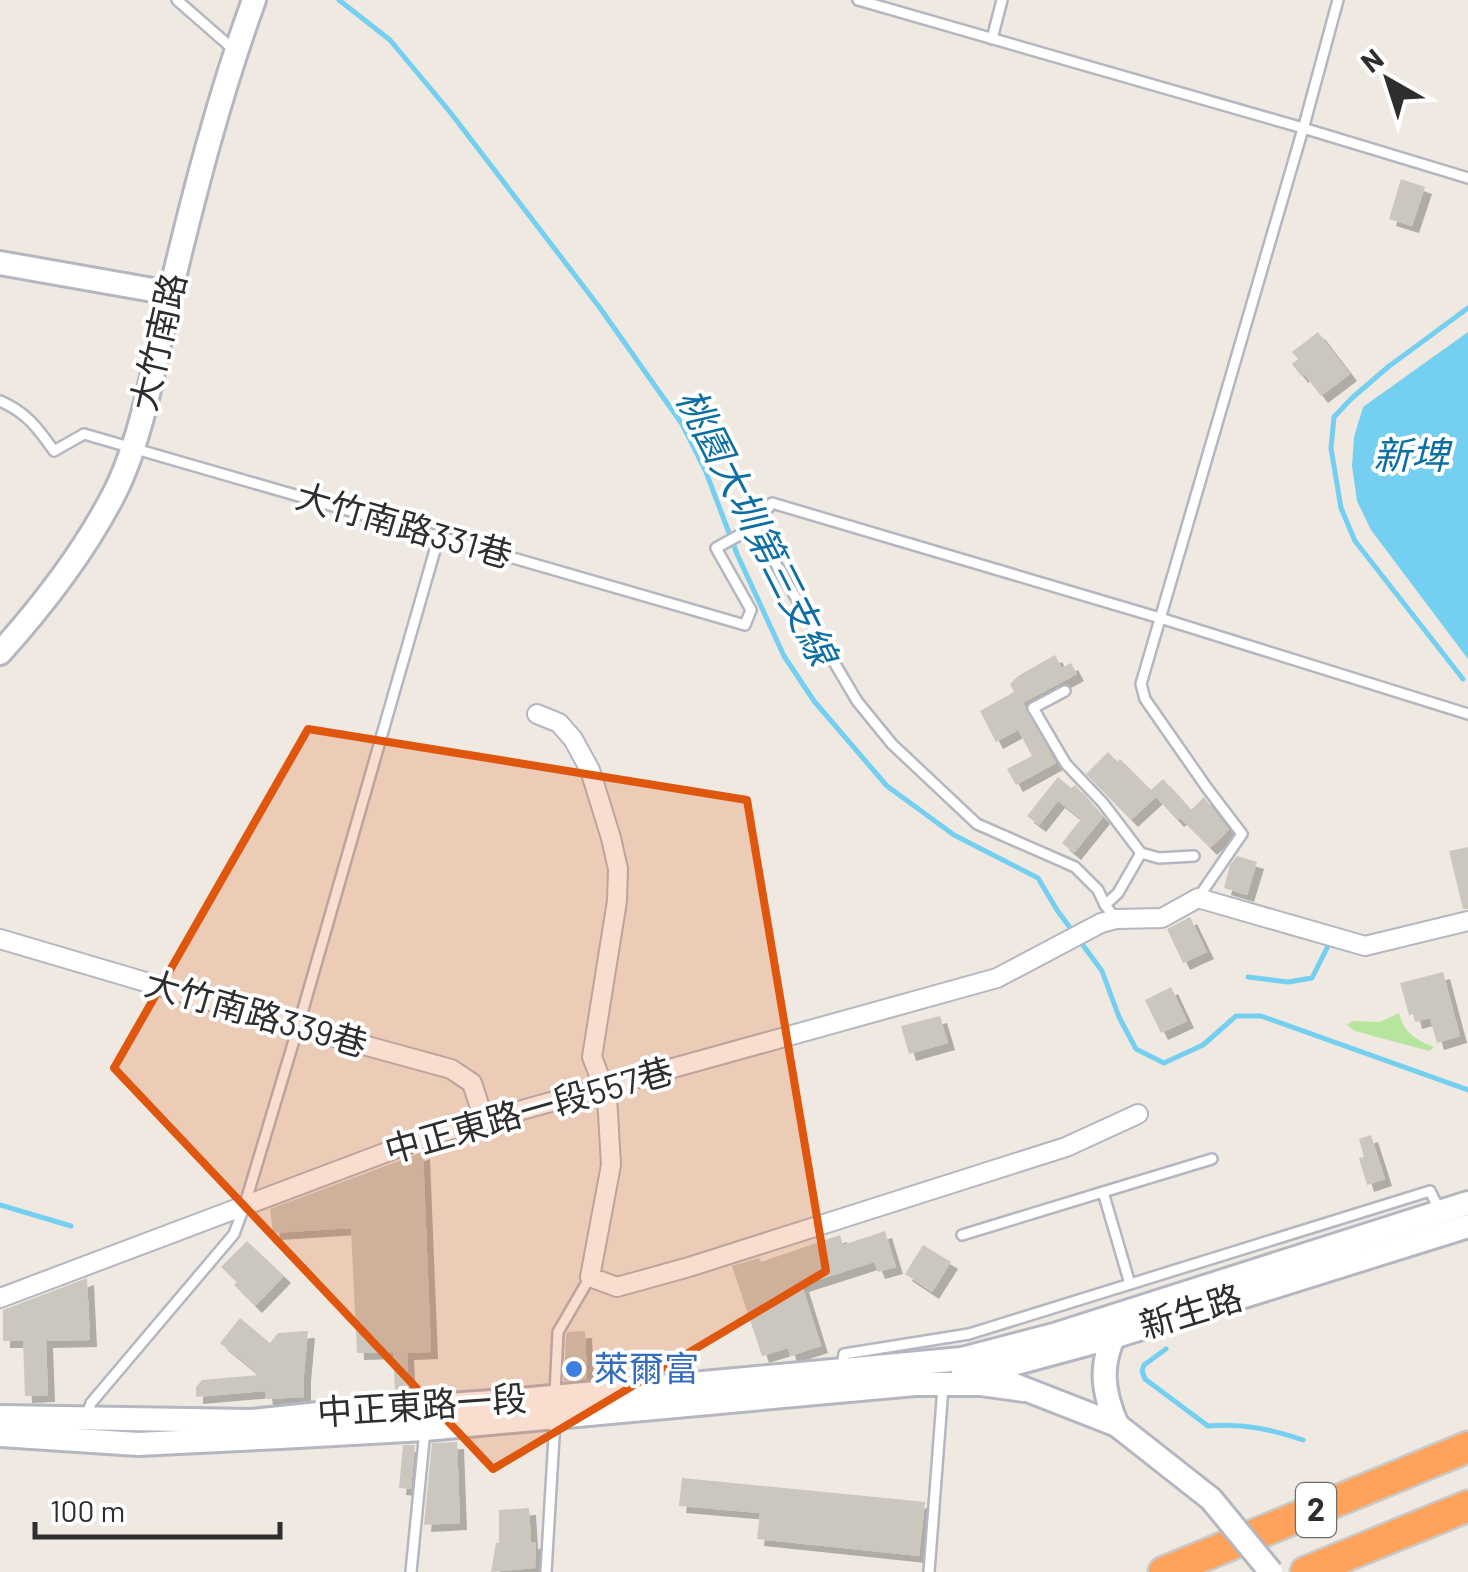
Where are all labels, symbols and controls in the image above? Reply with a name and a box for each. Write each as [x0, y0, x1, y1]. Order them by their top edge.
north arrow [1338, 30, 1438, 130]
text: N [1354, 41, 1390, 79]
street label: 大竹南路 [121, 269, 193, 414]
water label: 桃園大圳第三支線 [668, 380, 849, 676]
water label: 新埤 [1373, 431, 1453, 477]
street label: 大竹南路331巷 [292, 473, 518, 575]
street label: 大竹南路339巷 [141, 960, 373, 1064]
street label: 中正東路一段557巷 [380, 1048, 677, 1170]
street label: 新生路 [1134, 1275, 1247, 1346]
place label: 萊爾富 [594, 1346, 699, 1388]
marker: 萊爾富 [563, 1358, 585, 1380]
street label: 中正東路一段 [316, 1376, 528, 1432]
scale bar [35, 1477, 280, 1539]
road number: 2 [1296, 1483, 1336, 1537]
text: 100 m [50, 1492, 125, 1528]

